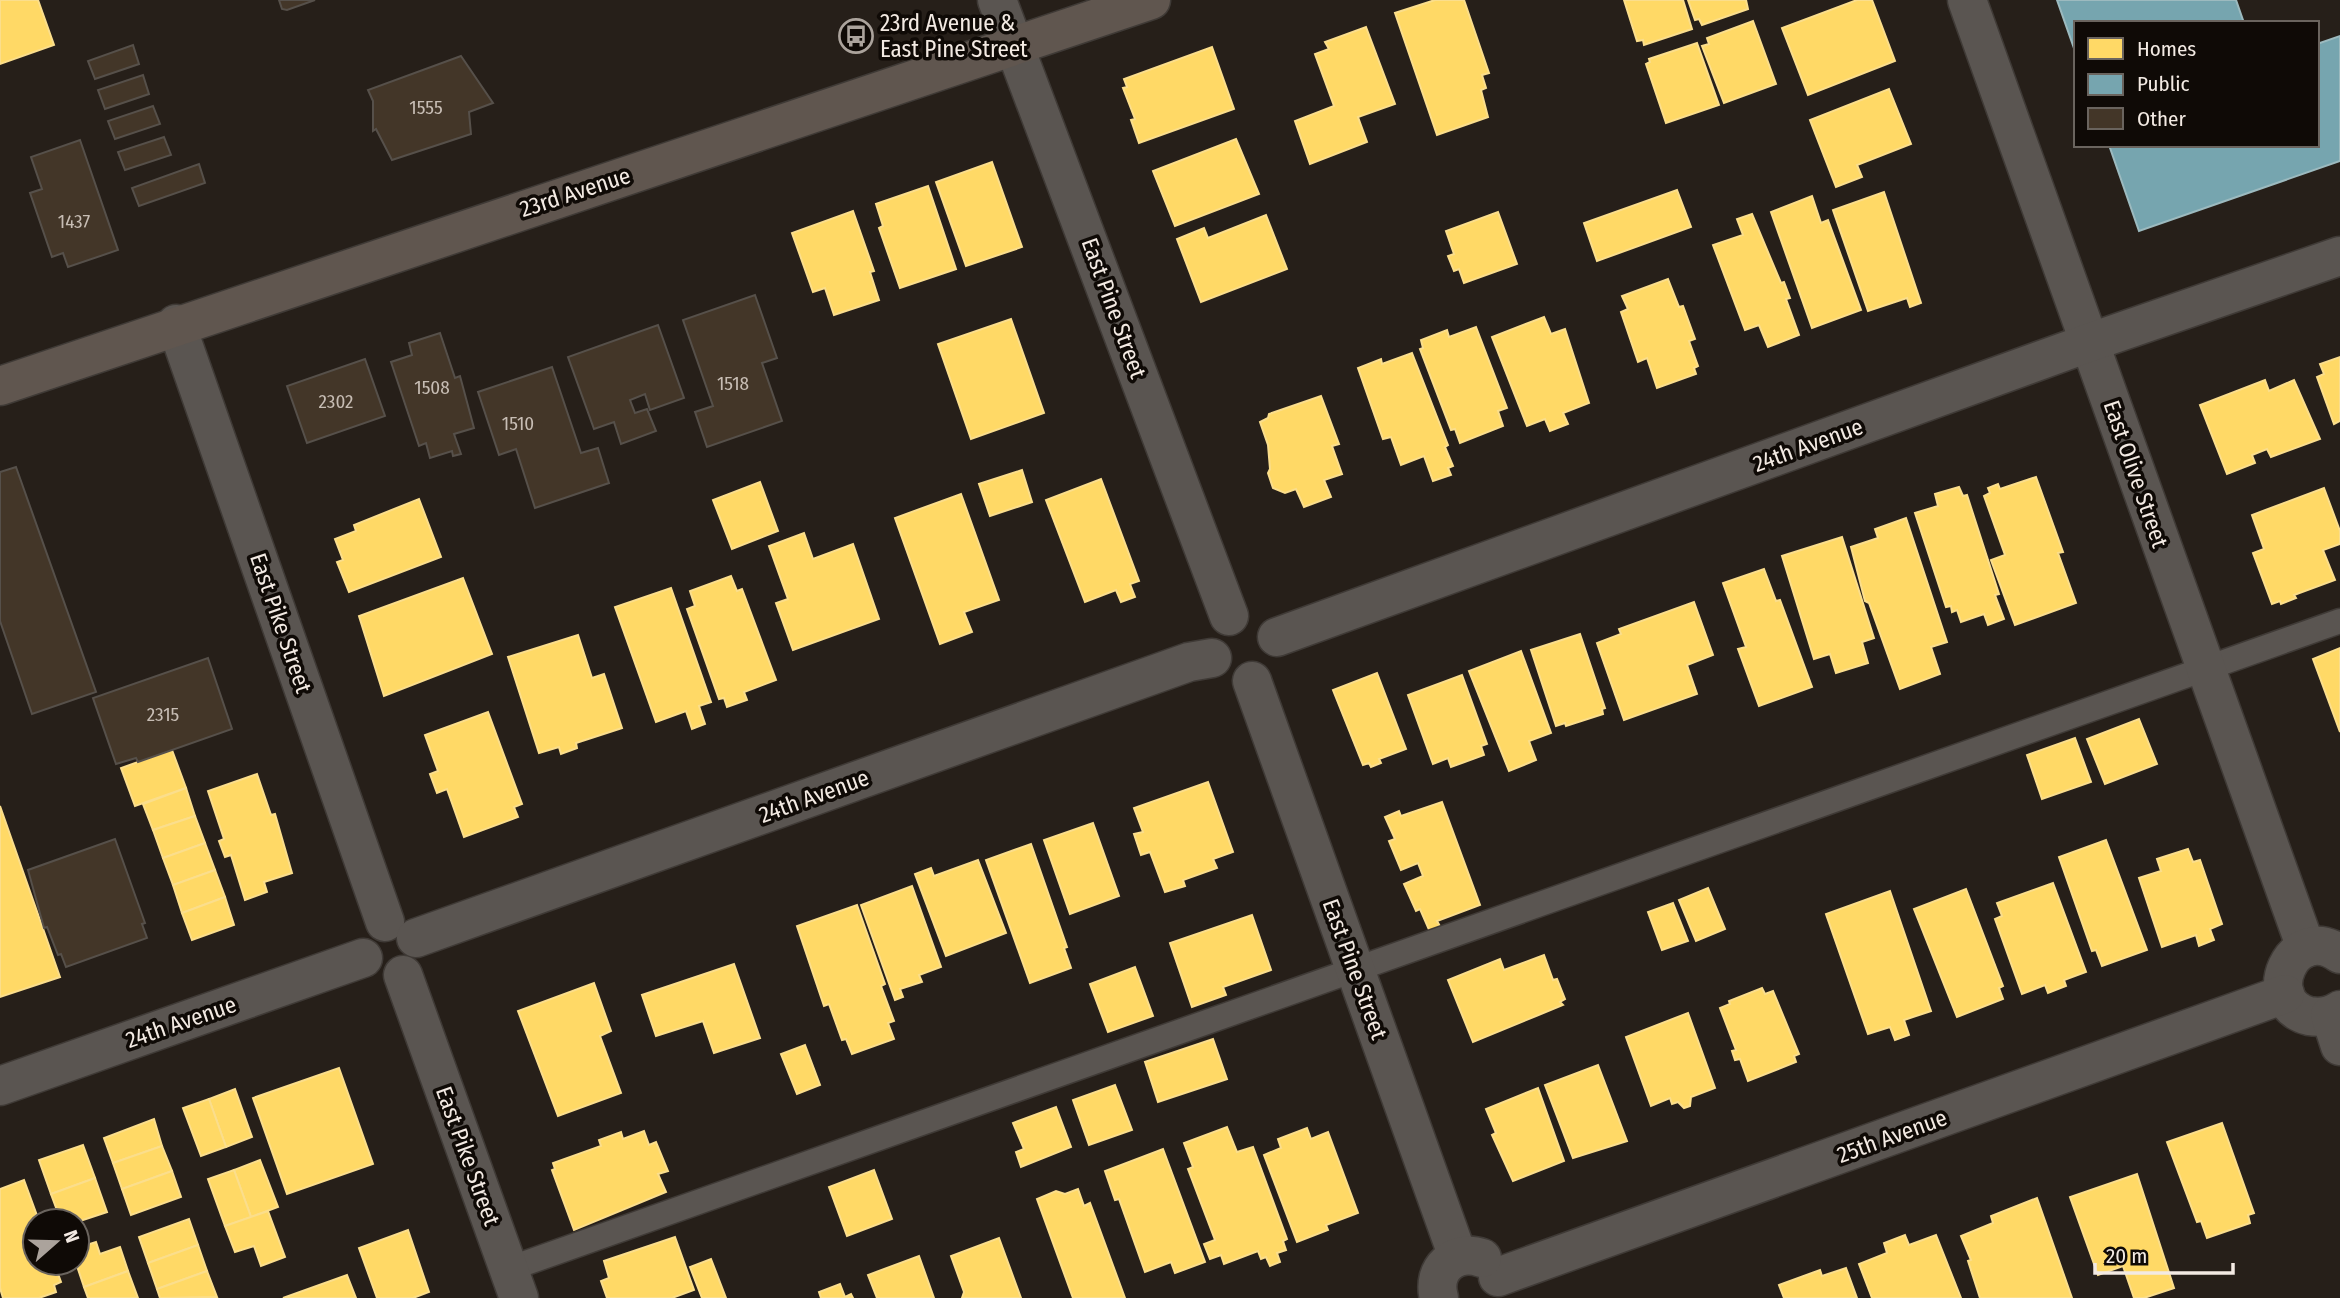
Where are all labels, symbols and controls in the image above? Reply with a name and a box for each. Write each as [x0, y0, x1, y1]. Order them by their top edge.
place label: 23rd Avenue & East Pine Street [880, 9, 1028, 63]
bus stop icon: 23rd Avenue & East Pine Street [837, 17, 875, 55]
legend [2074, 21, 2319, 147]
text: Homes [2137, 36, 2196, 62]
text: Public [2137, 71, 2189, 97]
house number: 1555 [409, 96, 443, 119]
text: Other [2137, 106, 2186, 132]
street label: 23rd Avenue [516, 161, 634, 223]
house number: 1437 [58, 210, 91, 233]
street label: East Pine Street [1076, 234, 1153, 383]
house number: 1518 [717, 372, 749, 395]
house number: 1508 [414, 376, 450, 399]
house number: 2302 [319, 390, 353, 413]
street label: East Olive Street [2098, 397, 2174, 552]
house number: 1510 [502, 412, 534, 435]
street label: 24th Avenue [1749, 412, 1867, 478]
street label: East Pike Street [244, 549, 318, 697]
house number: 2315 [147, 703, 179, 726]
street label: 24th Avenue [755, 763, 873, 829]
street label: East Pine Street [1317, 895, 1394, 1044]
street label: 24th Avenue [122, 990, 240, 1054]
street label: East Pike Street [430, 1083, 506, 1230]
street label: 25th Avenue [1833, 1103, 1951, 1169]
north arrow [21, 1207, 91, 1277]
text: N [59, 1227, 84, 1246]
scale bar [2095, 1232, 2233, 1276]
text: 20 m [2106, 1243, 2147, 1269]

